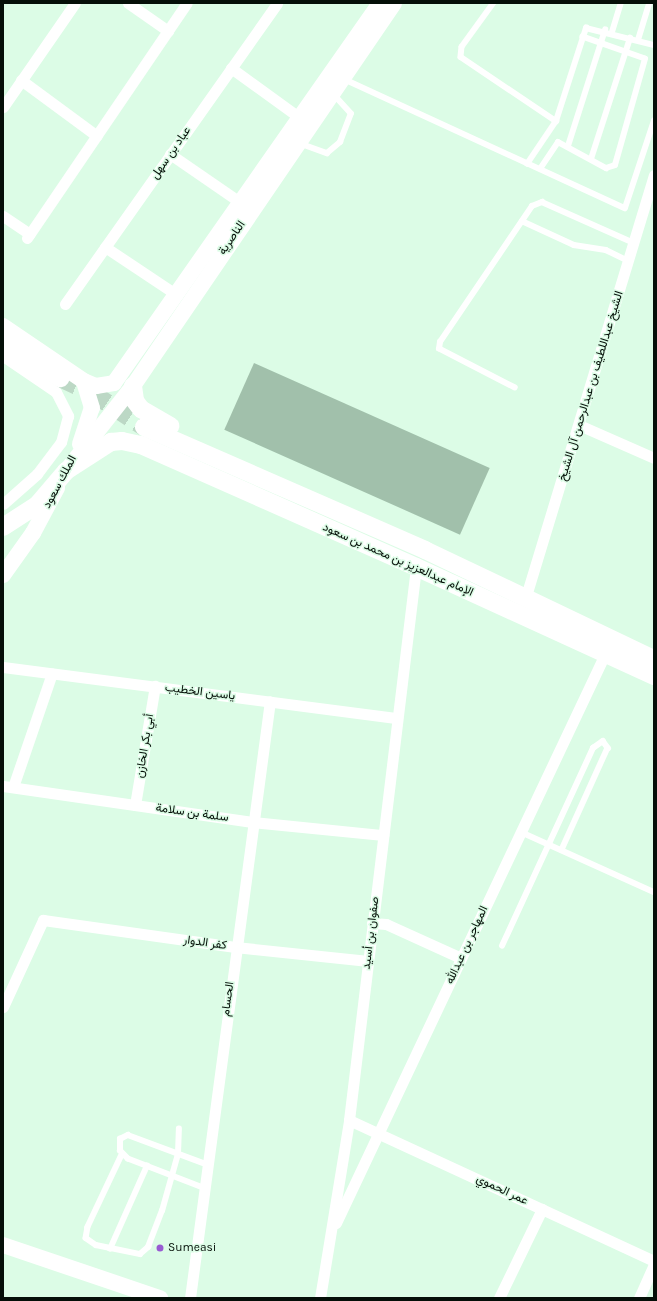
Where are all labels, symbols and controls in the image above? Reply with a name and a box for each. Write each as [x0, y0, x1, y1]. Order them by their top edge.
street label: عباد بن سهل [148, 124, 194, 182]
street label: الناصرية [215, 218, 249, 258]
street label: الشيخ عبداللطيف بن عبدالرحمن آل الشيخ [555, 289, 627, 483]
street label: الملك سعود [40, 453, 80, 511]
street label: الإمام عبدالعزيز بن محمد بن سعود [320, 520, 476, 600]
street label: ياسين الخطيب [164, 681, 236, 703]
street label: أبي بكر الخازن [133, 713, 157, 779]
street label: سلمة بن سلامة [155, 801, 229, 825]
street label: صفوان بن أسيد [359, 896, 383, 970]
street label: المهاجر بن عبدالله [443, 904, 491, 986]
street label: كفر الدوار [182, 933, 228, 953]
street label: الحسام [218, 981, 238, 1017]
street label: عمر الحموي [474, 1172, 530, 1208]
place label: Sumeasi [168, 1241, 216, 1255]
marker: Sumeasi [155, 1243, 165, 1253]

